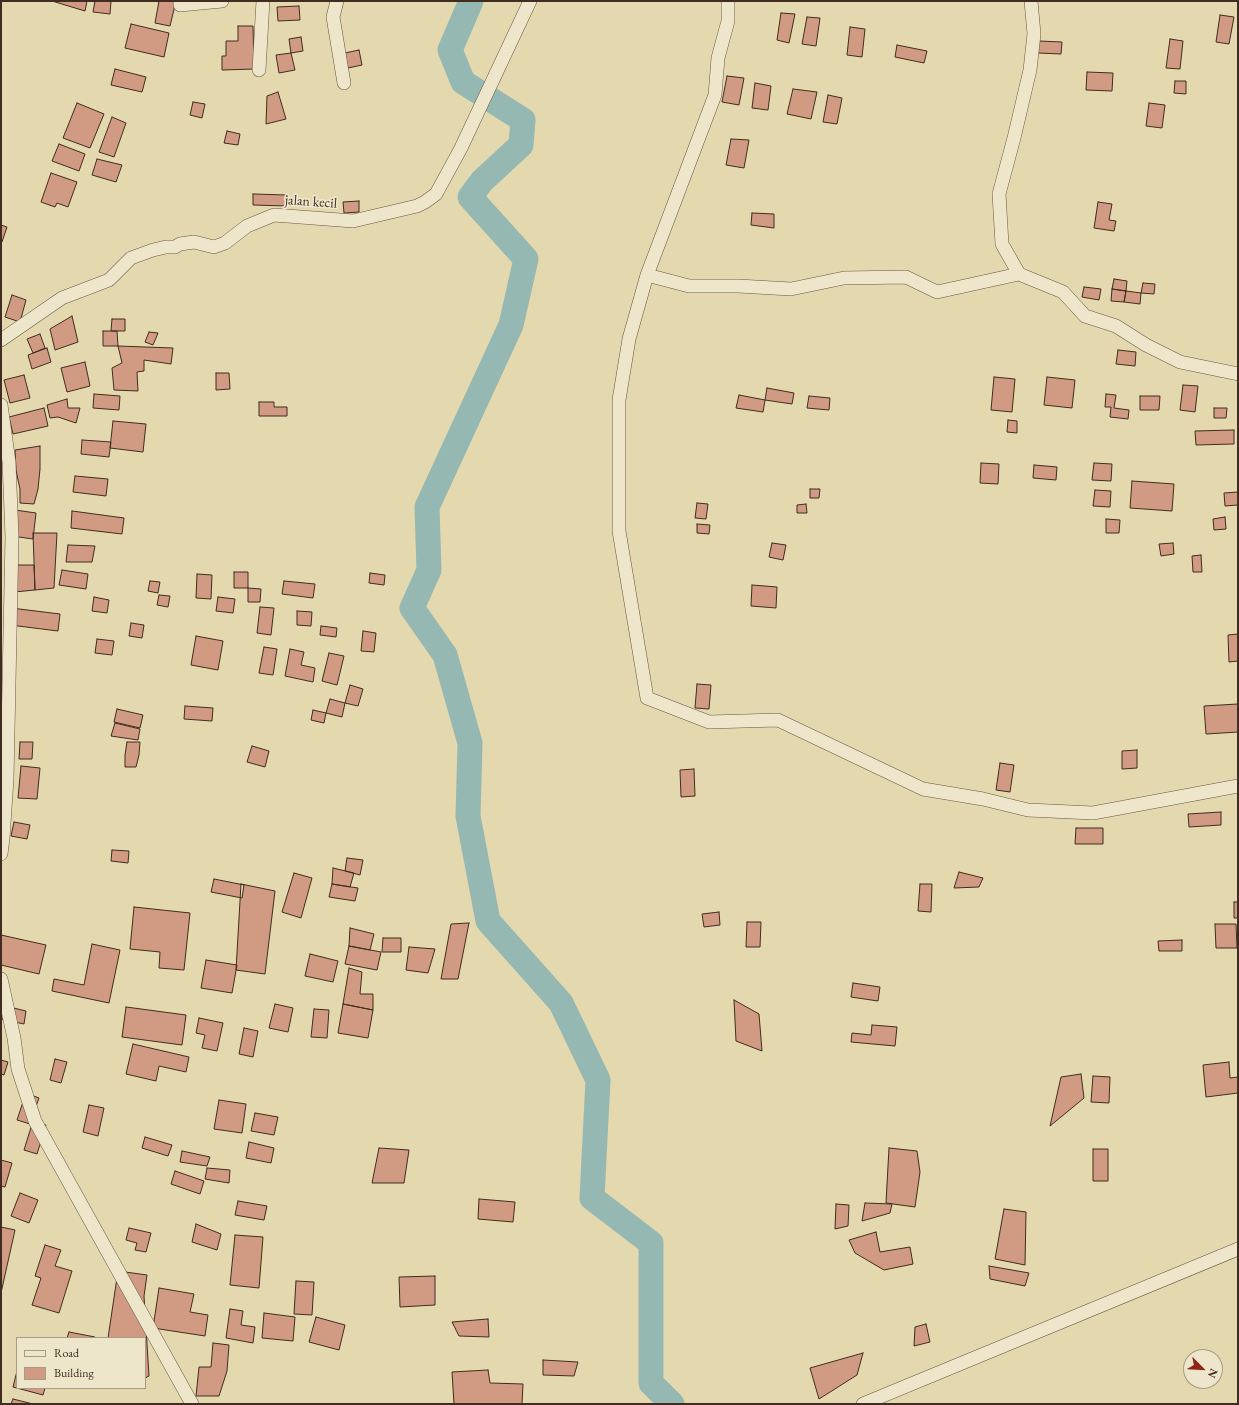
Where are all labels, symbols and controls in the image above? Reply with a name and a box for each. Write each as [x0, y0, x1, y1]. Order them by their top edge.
street label: jalan kecil [284, 192, 338, 212]
legend [16, 1337, 146, 1389]
text: Road [54, 1345, 79, 1361]
north arrow [1183, 1349, 1223, 1389]
text: Building [54, 1365, 94, 1381]
text: N [1205, 1367, 1221, 1380]

